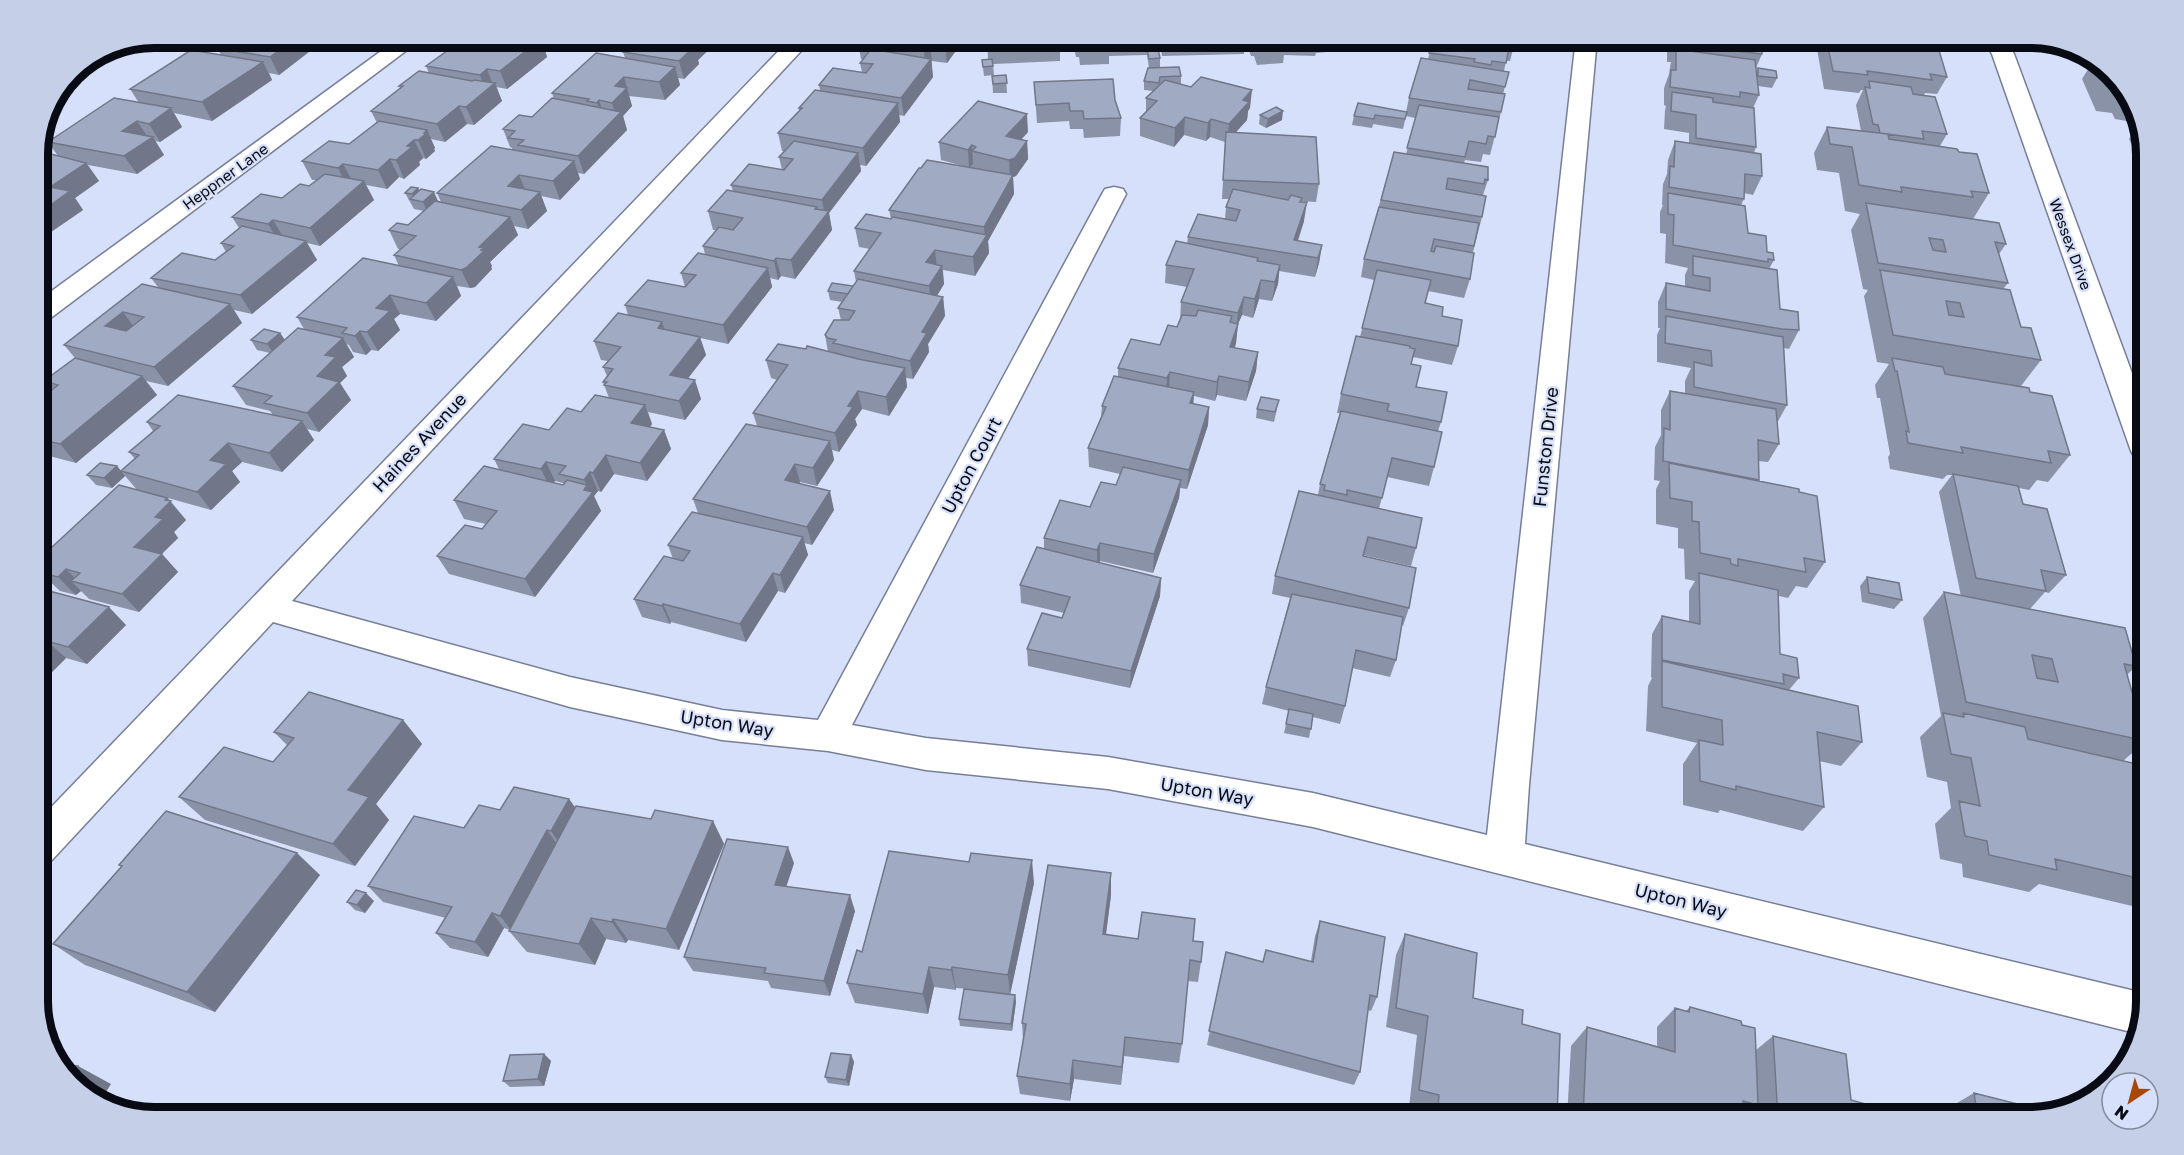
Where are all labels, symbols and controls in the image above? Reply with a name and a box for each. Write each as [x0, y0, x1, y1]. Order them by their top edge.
street label: Heppner Lane [179, 139, 271, 213]
street label: Wessex Drive [2046, 196, 2096, 292]
street label: Funston Drive [1528, 386, 1562, 508]
street label: Haines Avenue [367, 388, 471, 496]
street label: Upton Court [936, 413, 1006, 517]
street label: Upton Way [679, 705, 775, 741]
street label: Upton Way [1159, 772, 1255, 810]
street label: Upton Way [1633, 878, 1729, 922]
north arrow [2100, 1071, 2160, 1131]
text: N [2110, 1101, 2132, 1125]

